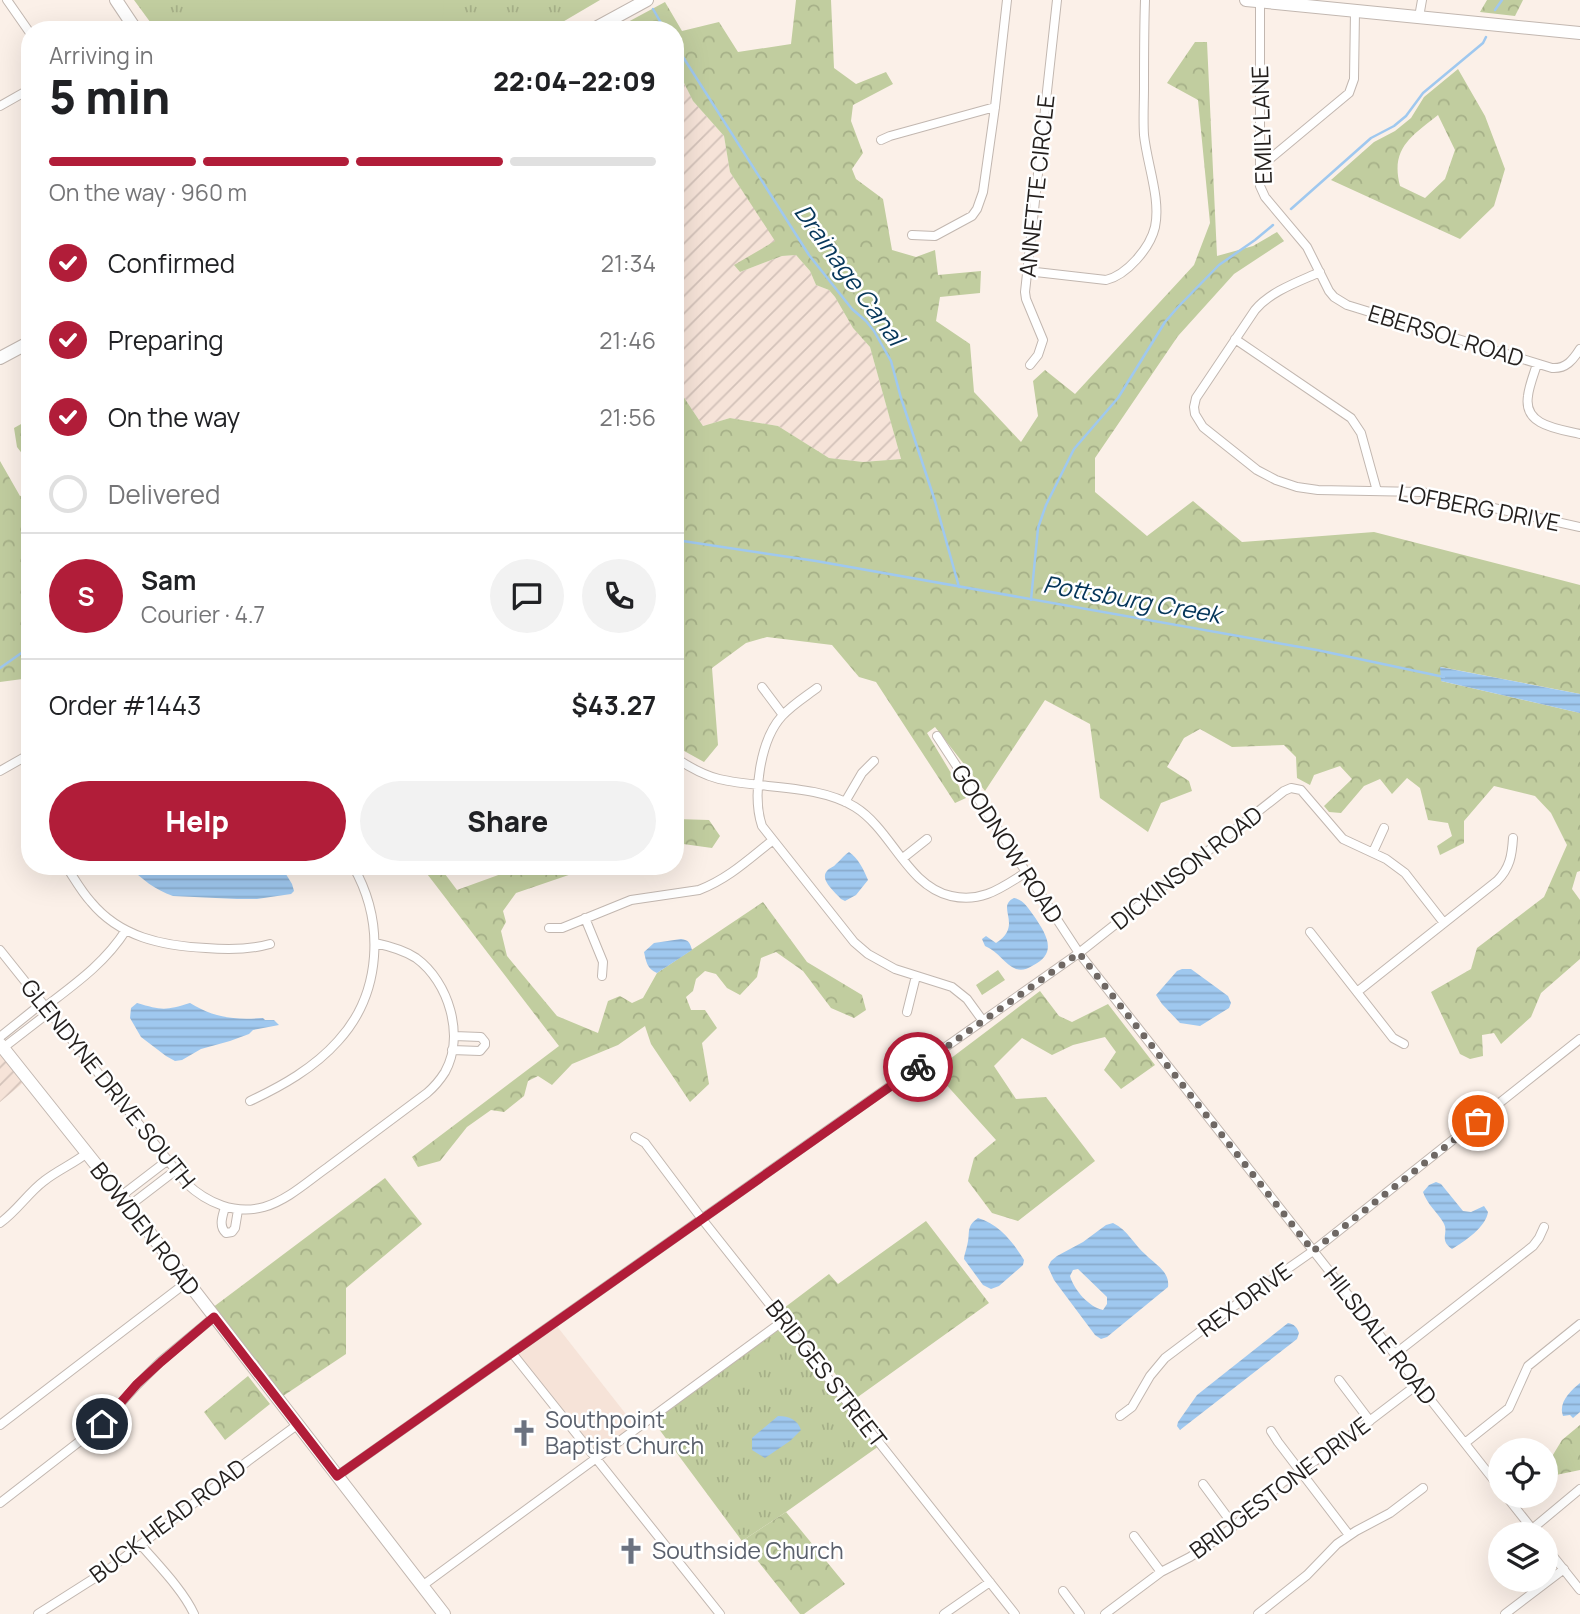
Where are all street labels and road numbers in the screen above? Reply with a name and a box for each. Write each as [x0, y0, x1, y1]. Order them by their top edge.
street label: EMILY LANE [1243, 65, 1279, 185]
street label: ANNETTE CIRCLE [1011, 93, 1061, 279]
street label: EBERSOL ROAD [1364, 296, 1528, 374]
street label: LOFBERG DRIVE [1395, 476, 1563, 538]
street label: GOODNOW ROAD [944, 758, 1071, 929]
street label: DICKINSON ROAD [1104, 798, 1269, 936]
street label: GLENDYNE DRIVE SOUTH [14, 972, 203, 1195]
street label: BOWDEN ROAD [84, 1155, 208, 1302]
street label: REX DRIVE [1191, 1254, 1298, 1344]
street label: HILSDALE ROAD [1317, 1260, 1445, 1411]
street label: BRIDGES STREET [759, 1293, 895, 1454]
street label: BRIDGESTONE DRIVE [1183, 1409, 1376, 1566]
street label: BUCK HEAD ROAD [82, 1451, 252, 1590]

